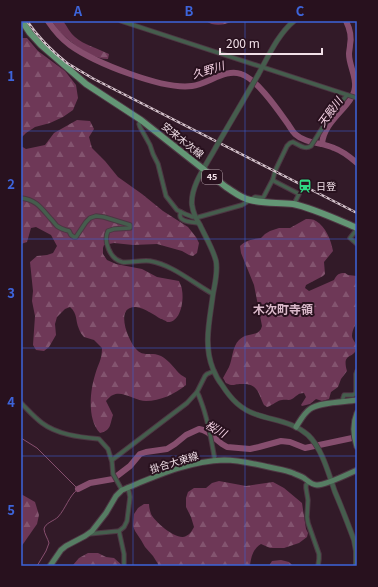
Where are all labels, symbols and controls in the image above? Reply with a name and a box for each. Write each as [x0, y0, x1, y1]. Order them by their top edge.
text: A [73, 1, 83, 20]
text: B [185, 1, 194, 20]
text: C [296, 1, 305, 20]
scale bar [220, 30, 322, 56]
text: 200 m [226, 34, 260, 51]
water label: 久野川 [190, 56, 227, 82]
text: 1 [7, 66, 15, 85]
water label: 天殿川 [313, 93, 346, 129]
street label: 安来木次線 [159, 118, 207, 161]
road number: 45 [202, 170, 222, 184]
text: 2 [7, 174, 15, 193]
station icon: 日登 [297, 178, 313, 194]
place label: 日登 [316, 178, 336, 193]
text: 3 [7, 283, 15, 302]
district label: 木次町寺領 [253, 300, 313, 317]
text: 4 [7, 392, 15, 411]
water label: 桜川 [203, 416, 231, 441]
street label: 掛合大東線 [148, 447, 200, 476]
text: 5 [7, 500, 15, 519]

